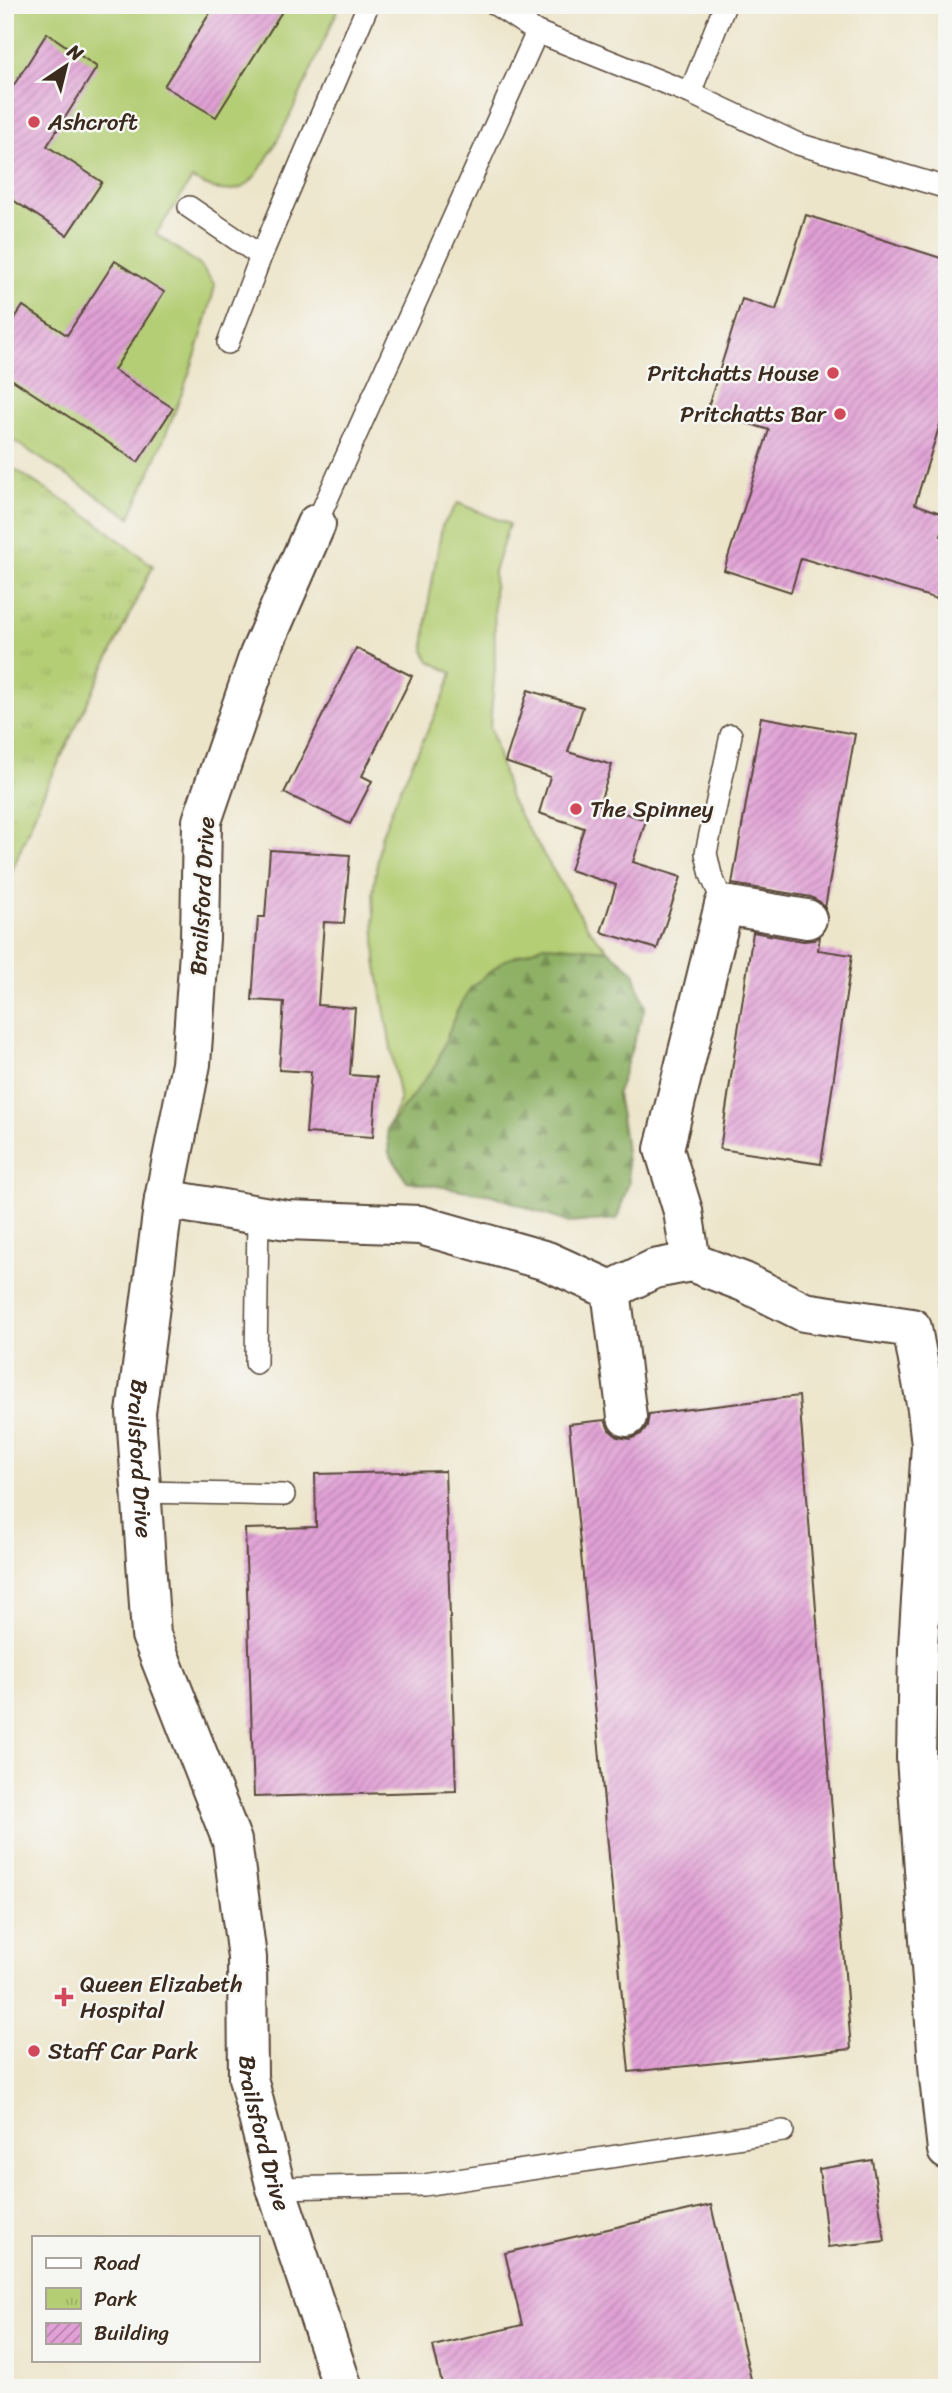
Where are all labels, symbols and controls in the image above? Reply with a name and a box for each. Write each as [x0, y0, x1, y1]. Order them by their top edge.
north arrow [32, 32, 102, 102]
text: N [60, 35, 91, 70]
place label: Ashcroft [47, 102, 138, 143]
marker: Ashcroft [26, 114, 42, 130]
place label: Pritchatts House [647, 353, 819, 394]
marker: Pritchatts House [825, 365, 841, 381]
place label: Pritchatts Bar [680, 394, 828, 435]
marker: Pritchatts Bar [832, 406, 848, 422]
place label: The Spinney [590, 789, 714, 830]
marker: The Spinney [568, 801, 584, 817]
street label: Brailsford Drive [178, 815, 227, 976]
street label: Brailsford Drive [115, 1377, 164, 1540]
place label: Queen Elizabeth Hospital [80, 1964, 242, 2031]
marker: Queen Elizabeth Hospital [54, 1987, 74, 2007]
place label: Staff Car Park [48, 2031, 199, 2072]
marker: Staff Car Park [26, 2043, 42, 2059]
street label: Brailsford Drive [227, 2055, 302, 2217]
legend [32, 2236, 259, 2362]
text: Road [94, 2244, 141, 2282]
text: Park [94, 2280, 137, 2318]
text: Building [94, 2314, 170, 2352]

